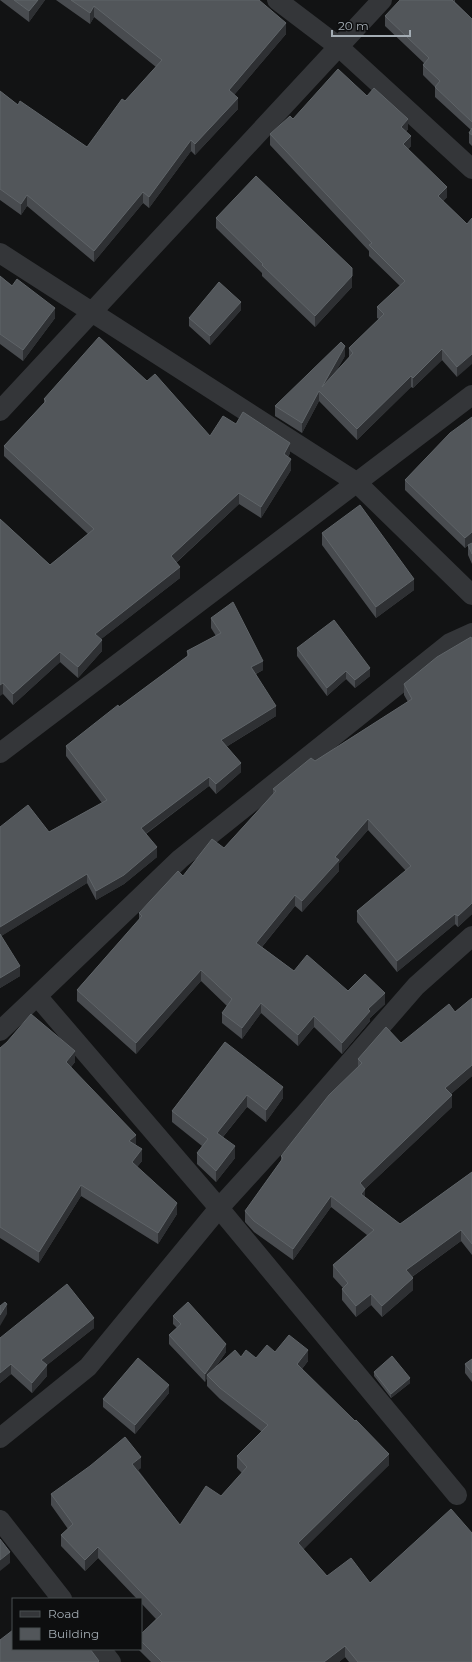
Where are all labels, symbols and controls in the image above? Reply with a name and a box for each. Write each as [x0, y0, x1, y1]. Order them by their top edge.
scale bar [332, 12, 410, 38]
text: 20 m [338, 18, 369, 33]
legend [12, 1598, 142, 1650]
text: Road [48, 1606, 79, 1621]
text: Building [48, 1626, 99, 1641]

